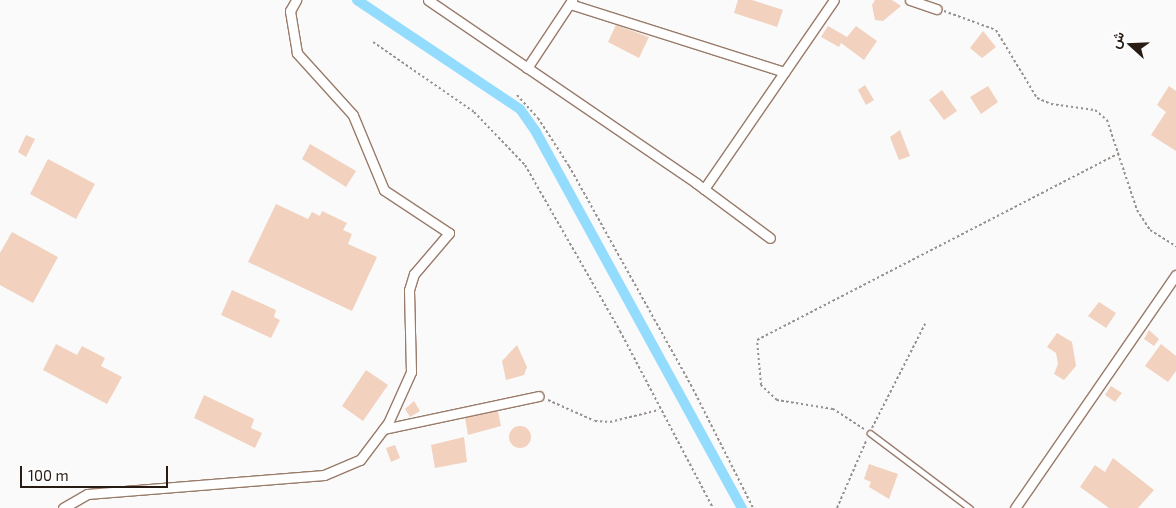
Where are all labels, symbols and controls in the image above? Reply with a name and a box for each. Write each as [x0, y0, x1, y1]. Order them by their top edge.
north arrow [1106, 20, 1156, 70]
text: ش [1106, 29, 1127, 51]
scale bar [22, 456, 170, 488]
text: 100 m [28, 466, 69, 484]

